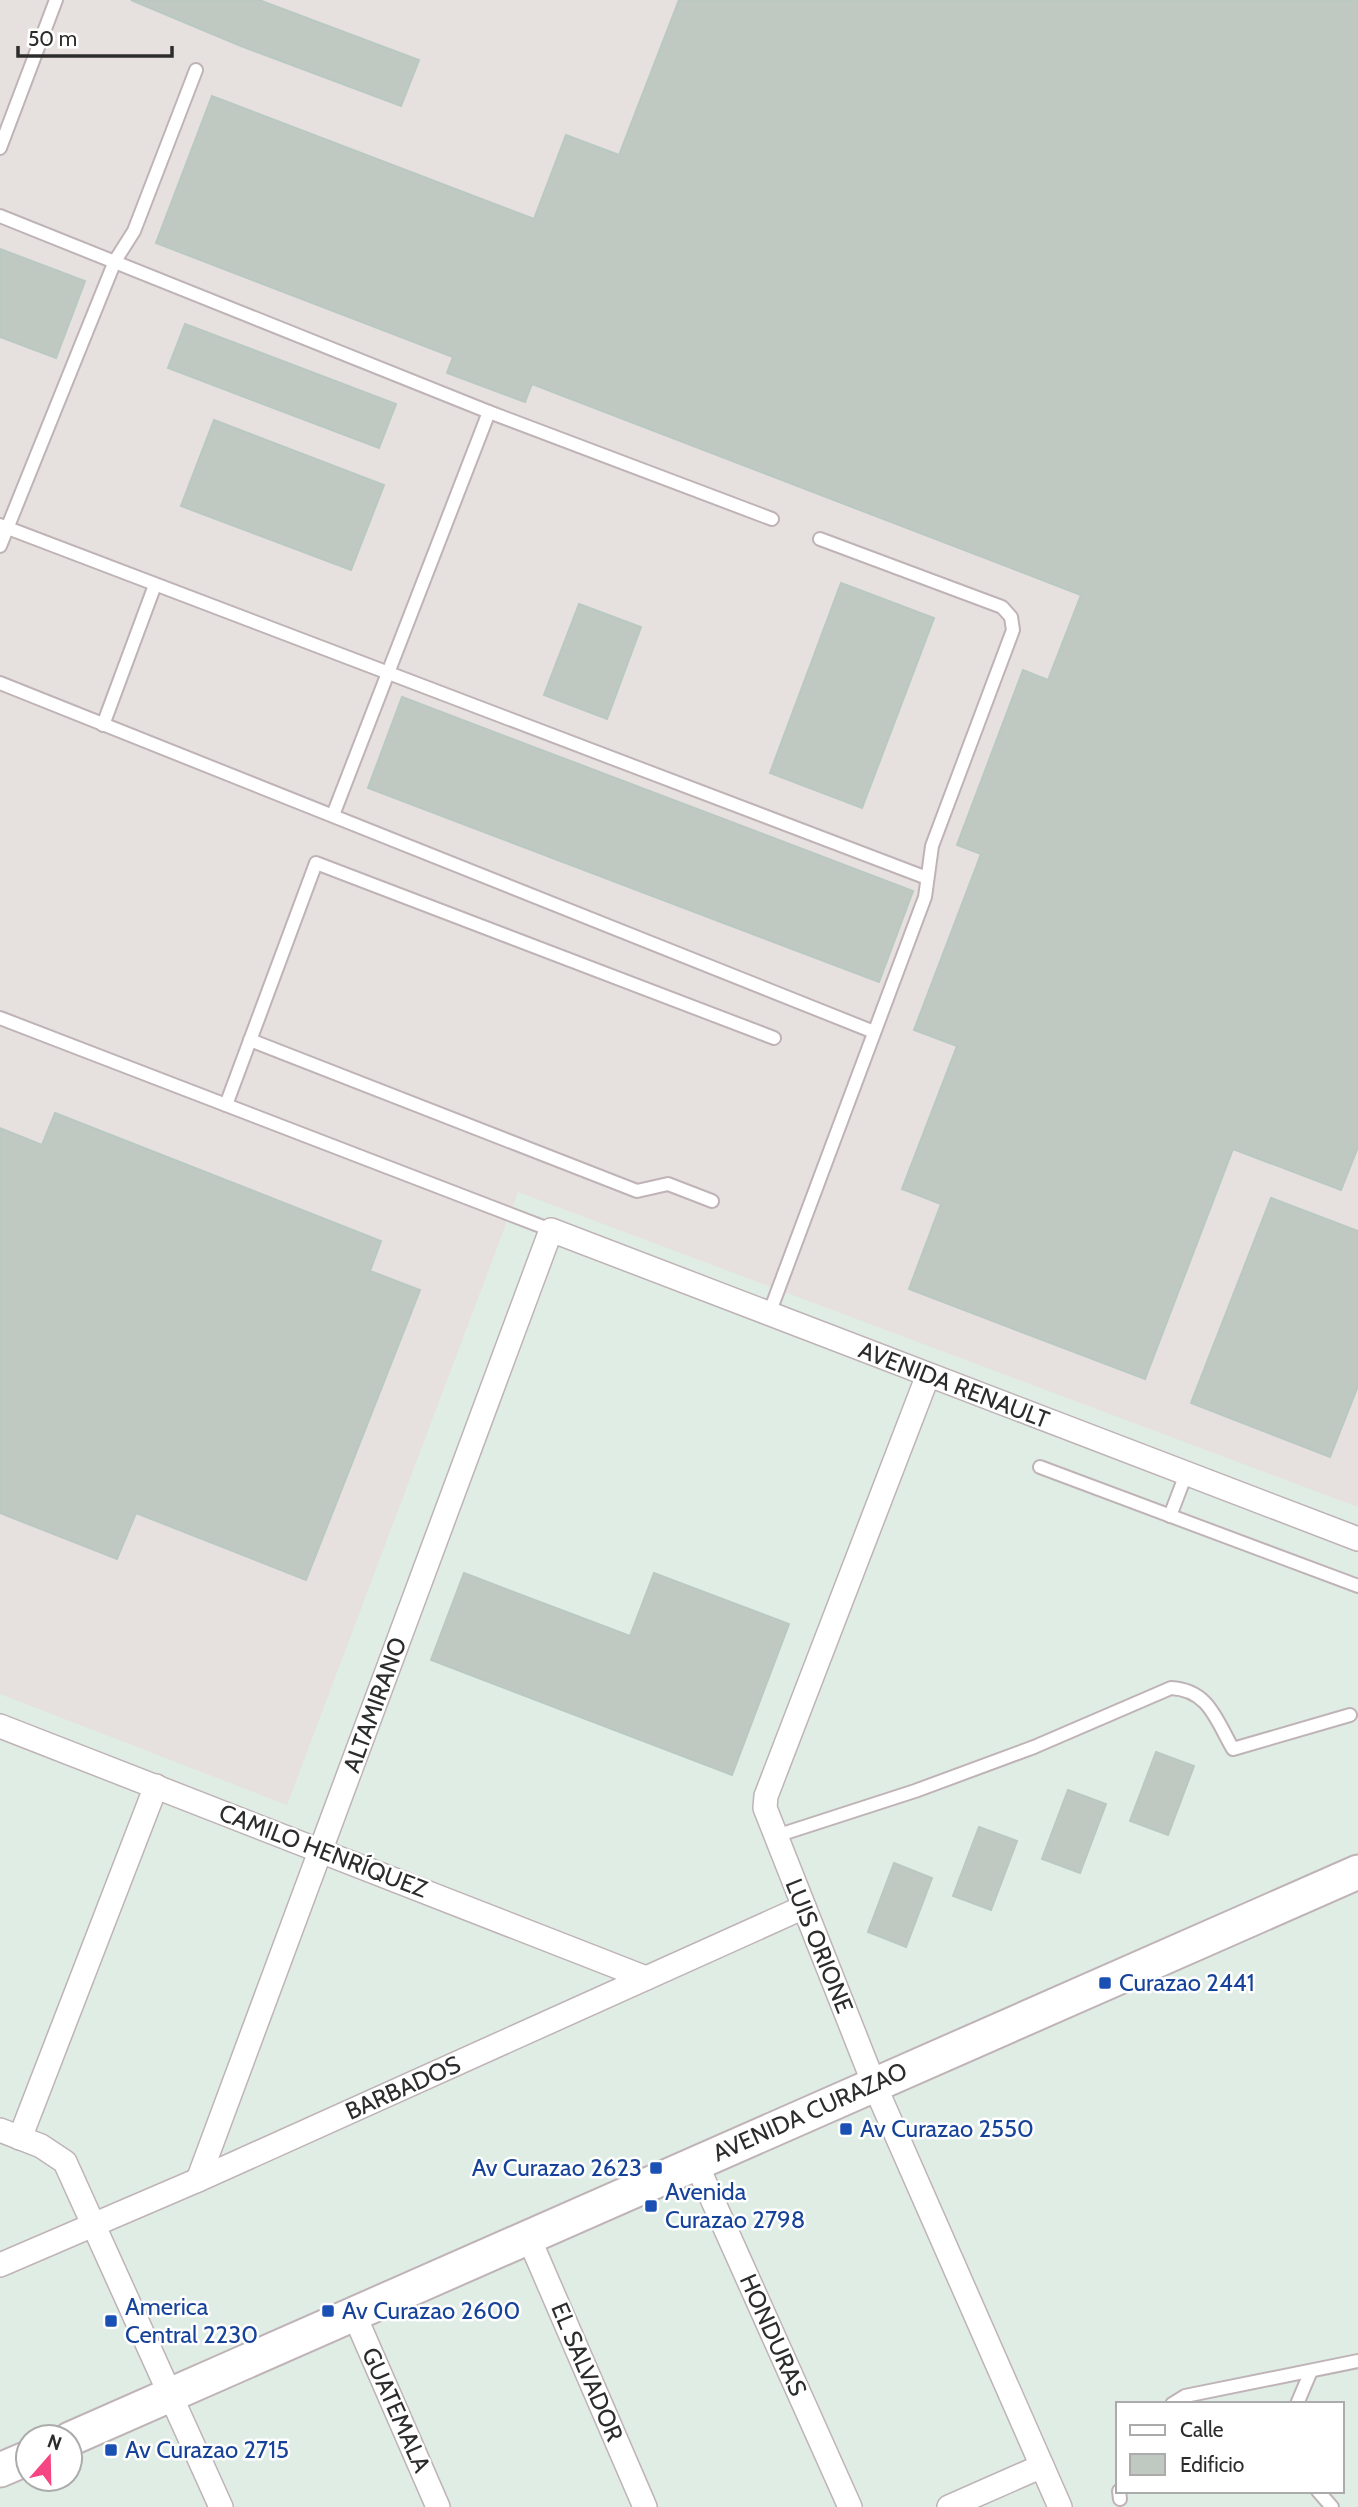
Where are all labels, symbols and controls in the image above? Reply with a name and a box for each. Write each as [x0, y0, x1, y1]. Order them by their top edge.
scale bar [18, 14, 172, 58]
text: 50 m [28, 26, 77, 51]
street label: AVENIDA RENAULT [855, 1335, 1054, 1434]
street label: ALTAMIRANO [337, 1633, 412, 1776]
street label: CAMILO HENRÍQUEZ [215, 1797, 432, 1904]
street label: LUIS ORIONE [779, 1874, 860, 2017]
place label: Curazao 2441 [1119, 1968, 1255, 1997]
marker: Curazao 2441 [1097, 1975, 1113, 1991]
street label: BARBADOS [341, 2049, 465, 2126]
street label: AVENIDA CURAZAO [708, 2056, 911, 2167]
place label: Av Curazao 2550 [860, 2114, 1034, 2143]
marker: Av Curazao 2550 [838, 2121, 854, 2137]
place label: Av Curazao 2623 [472, 2153, 642, 2182]
marker: Av Curazao 2623 [648, 2160, 664, 2176]
place label: Avenida Curazao 2798 [665, 2177, 805, 2234]
marker: Avenida Curazao 2798 [643, 2198, 659, 2214]
street label: HONDURAS [734, 2269, 813, 2400]
place label: America Central 2230 [125, 2292, 258, 2349]
place label: Av Curazao 2600 [342, 2296, 520, 2325]
street label: EL SALVADOR [545, 2298, 630, 2446]
marker: Av Curazao 2600 [320, 2303, 336, 2319]
marker: America Central 2230 [103, 2313, 119, 2329]
street label: GUATEMALA [356, 2343, 437, 2477]
legend [1116, 2402, 1344, 2493]
text: Calle [1180, 2417, 1224, 2442]
north arrow [14, 2423, 84, 2493]
text: N [44, 2429, 65, 2456]
place label: Av Curazao 2715 [125, 2435, 289, 2464]
marker: Av Curazao 2715 [103, 2442, 119, 2458]
text: Edificio [1180, 2452, 1244, 2477]

